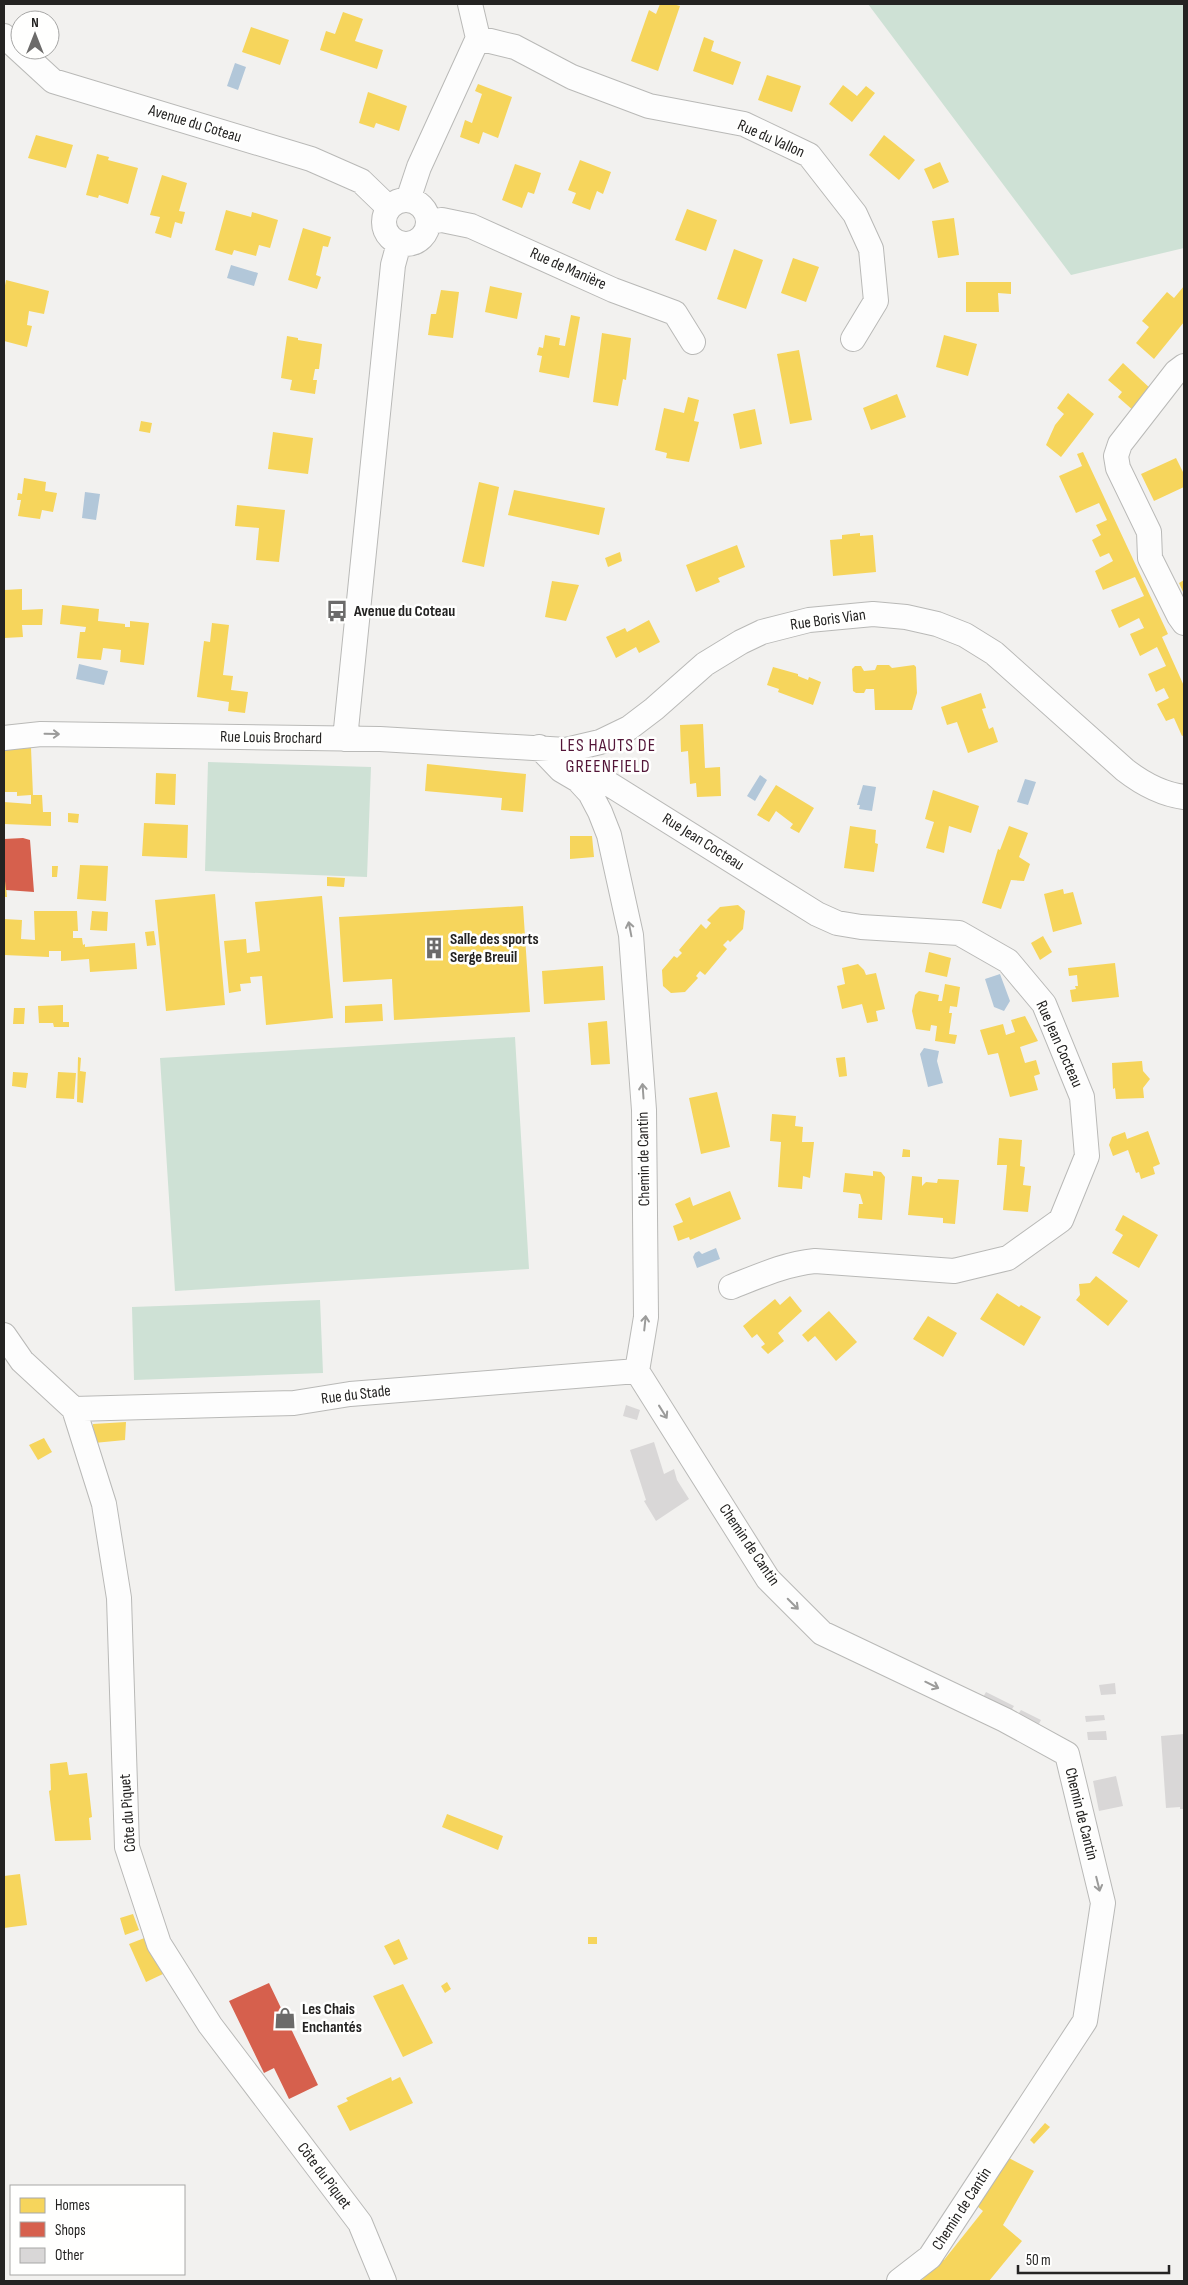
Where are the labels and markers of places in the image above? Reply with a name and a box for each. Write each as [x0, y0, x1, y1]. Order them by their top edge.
bus stop icon: Avenue du Coteau [324, 598, 350, 624]
place label: Avenue du Coteau [353, 602, 455, 621]
place label: Salle des sports Serge Breuil [450, 930, 539, 967]
building icon: Salle des sports Serge Breuil [421, 935, 447, 961]
place label: Les Chais Enchantés [302, 2000, 362, 2037]
shop icon: Les Chais Enchantés [272, 2005, 298, 2031]

